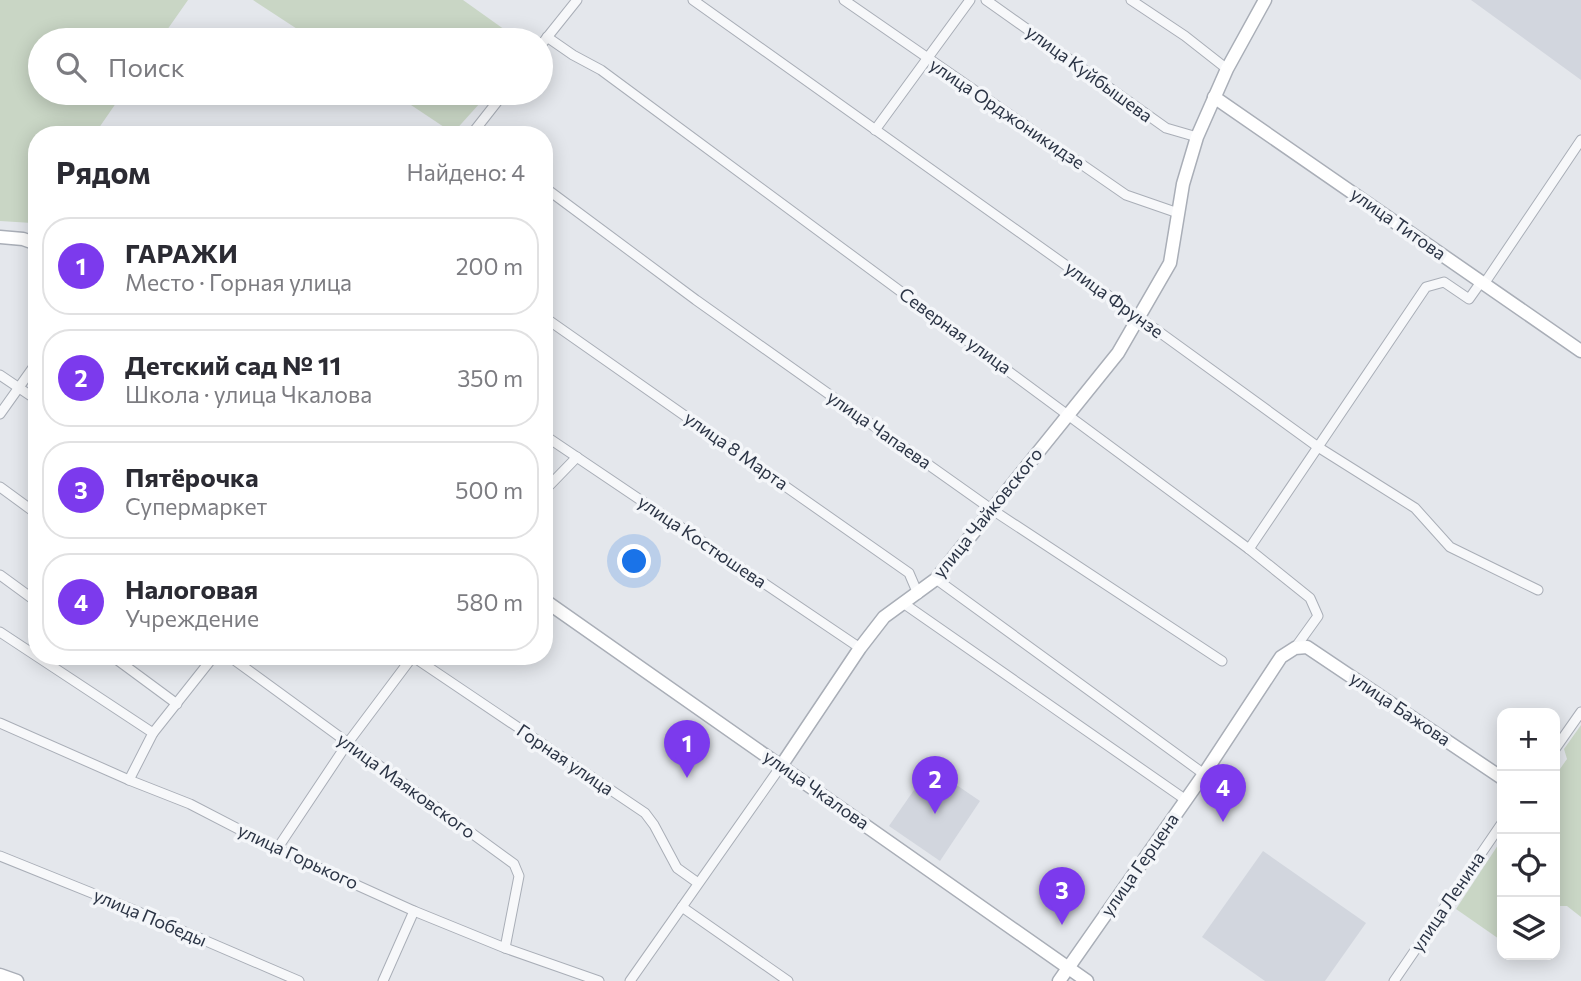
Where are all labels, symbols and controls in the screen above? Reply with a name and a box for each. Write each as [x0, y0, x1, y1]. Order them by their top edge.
street label: улица Куйбышева [1022, 20, 1157, 126]
search box [28, 28, 553, 105]
icon: search [52, 48, 90, 86]
text: Поиск [108, 51, 185, 82]
street label: улица Орджоникидзе [926, 53, 1089, 173]
text: Рядом [56, 153, 150, 190]
text: Найдено: 4 [407, 158, 525, 186]
street label: улица Титова [1347, 182, 1450, 264]
text: ГАРАЖИ [125, 237, 238, 268]
text: 1 [76, 252, 86, 280]
text: 200 m [456, 252, 523, 280]
street label: улица Фрунзе [1061, 256, 1168, 342]
text: Место · Горная улица [125, 268, 352, 296]
street label: Северная улица [895, 282, 1016, 378]
text: Детский сад № 11 [125, 349, 341, 380]
text: 2 [74, 364, 88, 392]
text: 350 m [457, 364, 523, 392]
text: Школа · улица Чкалова [125, 380, 372, 408]
street label: улица Чапаева [823, 385, 936, 473]
street label: улица 8 Марта [680, 406, 793, 494]
street label: улица Чайковского [928, 443, 1047, 582]
text: Пятёрочка [125, 461, 258, 492]
text: 3 [74, 476, 88, 504]
text: 500 m [455, 476, 523, 504]
street label: улица Костюшева [634, 490, 771, 592]
text: Супермаркет [125, 492, 267, 520]
your location [617, 544, 651, 578]
text: Налоговая [125, 573, 258, 604]
text: 4 [74, 588, 88, 616]
text: 580 m [456, 588, 523, 616]
text: Учреждение [125, 604, 259, 632]
street label: улица Бажова [1346, 666, 1455, 750]
map controls [1497, 708, 1560, 960]
button: + [1497, 708, 1560, 771]
street label: Горная улица [513, 719, 618, 800]
pin: 1 [664, 720, 710, 778]
street label: улица Маяковского [333, 728, 480, 843]
street label: улица Чкалова [760, 745, 874, 834]
pin: 2 [912, 756, 958, 814]
pin: 4 [1200, 764, 1246, 822]
button: − [1497, 771, 1560, 834]
street label: улица Герцена [1095, 809, 1183, 920]
street label: улица Горького [235, 819, 362, 894]
button: locate [1497, 834, 1560, 897]
street label: улица Ленина [1406, 847, 1489, 956]
pin: 3 [1039, 867, 1085, 925]
street label: улица Победы [90, 883, 210, 951]
button: layers [1497, 897, 1560, 960]

